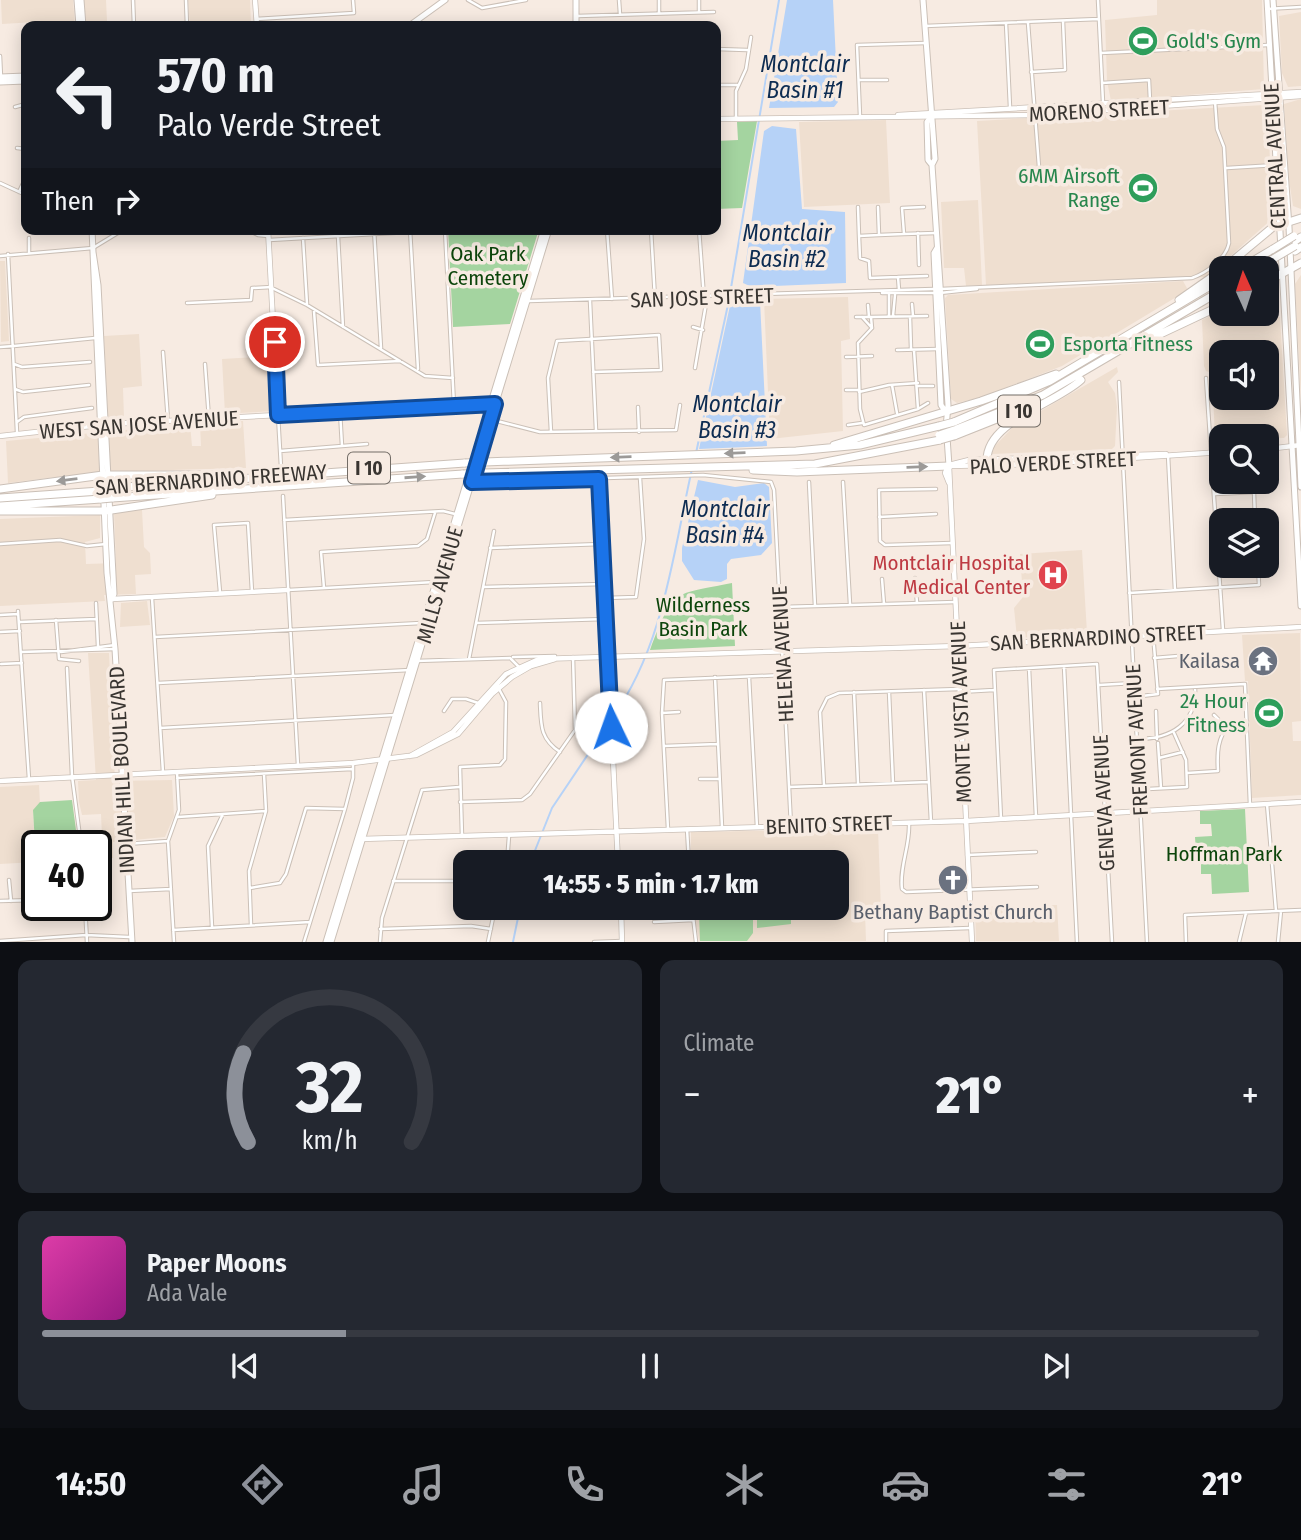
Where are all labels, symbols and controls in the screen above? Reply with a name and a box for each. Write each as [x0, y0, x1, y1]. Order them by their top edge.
sports icon: Gold's Gym [1126, 24, 1160, 58]
place label: Gold's Gym [1166, 28, 1261, 54]
text: 570 m [157, 46, 275, 105]
icon: left [42, 49, 133, 140]
water label: Montclair Basin #1 [761, 50, 850, 104]
street label: CENTRAL AVENUE [1258, 82, 1292, 230]
street label: MORENO STREET [1028, 94, 1170, 128]
text: Palo Verde Street [157, 106, 381, 144]
place label: 6MM Airsoft Range [1018, 163, 1120, 213]
sports icon: 6MM Airsoft Range [1126, 171, 1160, 205]
icon: right [108, 182, 146, 220]
text: Then [42, 186, 94, 217]
water label: Montclair Basin #2 [743, 219, 832, 273]
park label: Oak Park Cemetery [448, 241, 529, 291]
north arrow [1209, 256, 1279, 326]
map controls [1209, 256, 1279, 578]
street label: SAN JOSE STREET [630, 282, 775, 313]
pin [245, 312, 305, 372]
icon: arrive [256, 323, 294, 361]
sports icon: Esporta Fitness [1023, 327, 1057, 361]
place label: Esporta Fitness [1063, 331, 1193, 357]
button: sound [1209, 340, 1279, 410]
water label: Montclair Basin #3 [693, 390, 782, 444]
road number: I 10 [998, 396, 1040, 426]
street label: WEST SAN JOSE AVENUE [39, 405, 240, 445]
button: search [1209, 424, 1279, 494]
street label: PALO VERDE STREET [969, 446, 1137, 480]
one-way arrow [724, 448, 746, 459]
one-way arrow [610, 452, 632, 463]
road number: I 10 [348, 453, 390, 484]
street label: SAN BERNARDINO FREEWAY [94, 459, 328, 501]
one-way arrow [906, 462, 928, 473]
one-way arrow [404, 471, 426, 482]
one-way arrow [55, 474, 77, 485]
water label: Montclair Basin #4 [681, 495, 770, 549]
button: layers [1209, 508, 1279, 578]
street label: MILLS AVENUE [411, 523, 469, 646]
place label: Montclair Hospital Medical Center [873, 550, 1031, 600]
hospital icon: Montclair Hospital Medical Center [1036, 558, 1070, 592]
street label: HELENA AVENUE [766, 585, 800, 723]
park label: Wilderness Basin Park [656, 592, 750, 642]
street label: SAN BERNARDINO STREET [989, 619, 1207, 657]
street label: MONTE VISTA AVENUE [945, 620, 977, 803]
temple icon: Kailasa [1246, 644, 1280, 678]
place label: Kailasa [1179, 648, 1240, 674]
street label: FREMONT AVENUE [1120, 663, 1154, 817]
street label: INDIAN HILL BOULEVARD [104, 666, 140, 874]
place label: 24 Hour Fitness [1180, 688, 1247, 738]
position arrow [574, 690, 648, 764]
sports icon: 24 Hour Fitness [1252, 696, 1286, 730]
street label: GENEVA AVENUE [1087, 734, 1121, 872]
street label: BENITO STREET [765, 810, 893, 840]
speed limit sign: 40 [21, 830, 112, 921]
park label: Hoffman Park [1166, 841, 1282, 867]
church icon: Bethany Baptist Church [936, 863, 970, 897]
text: 14:55 · 5 min · 1.7 km [543, 869, 759, 900]
place label: Bethany Baptist Church [853, 899, 1053, 925]
text: Climate [684, 1029, 754, 1057]
text: 32 [295, 1045, 364, 1132]
text: 21° [936, 1064, 1006, 1127]
text: − [684, 1072, 701, 1118]
text: + [1242, 1072, 1259, 1118]
text: km/h [302, 1126, 358, 1156]
text: Paper Moons [147, 1248, 287, 1279]
text: Ada Vale [147, 1279, 227, 1307]
icon: previous [226, 1347, 264, 1385]
icon: pause [631, 1347, 669, 1385]
icon: next [1037, 1347, 1075, 1385]
icon: directions [238, 1460, 287, 1509]
icon: music [399, 1460, 448, 1509]
icon: phone [560, 1460, 609, 1509]
icon: climate [720, 1460, 769, 1509]
icon: car [881, 1460, 930, 1509]
icon: filters [1042, 1460, 1091, 1509]
text: 14:50 [56, 1465, 127, 1503]
text: 21° [1202, 1465, 1245, 1503]

